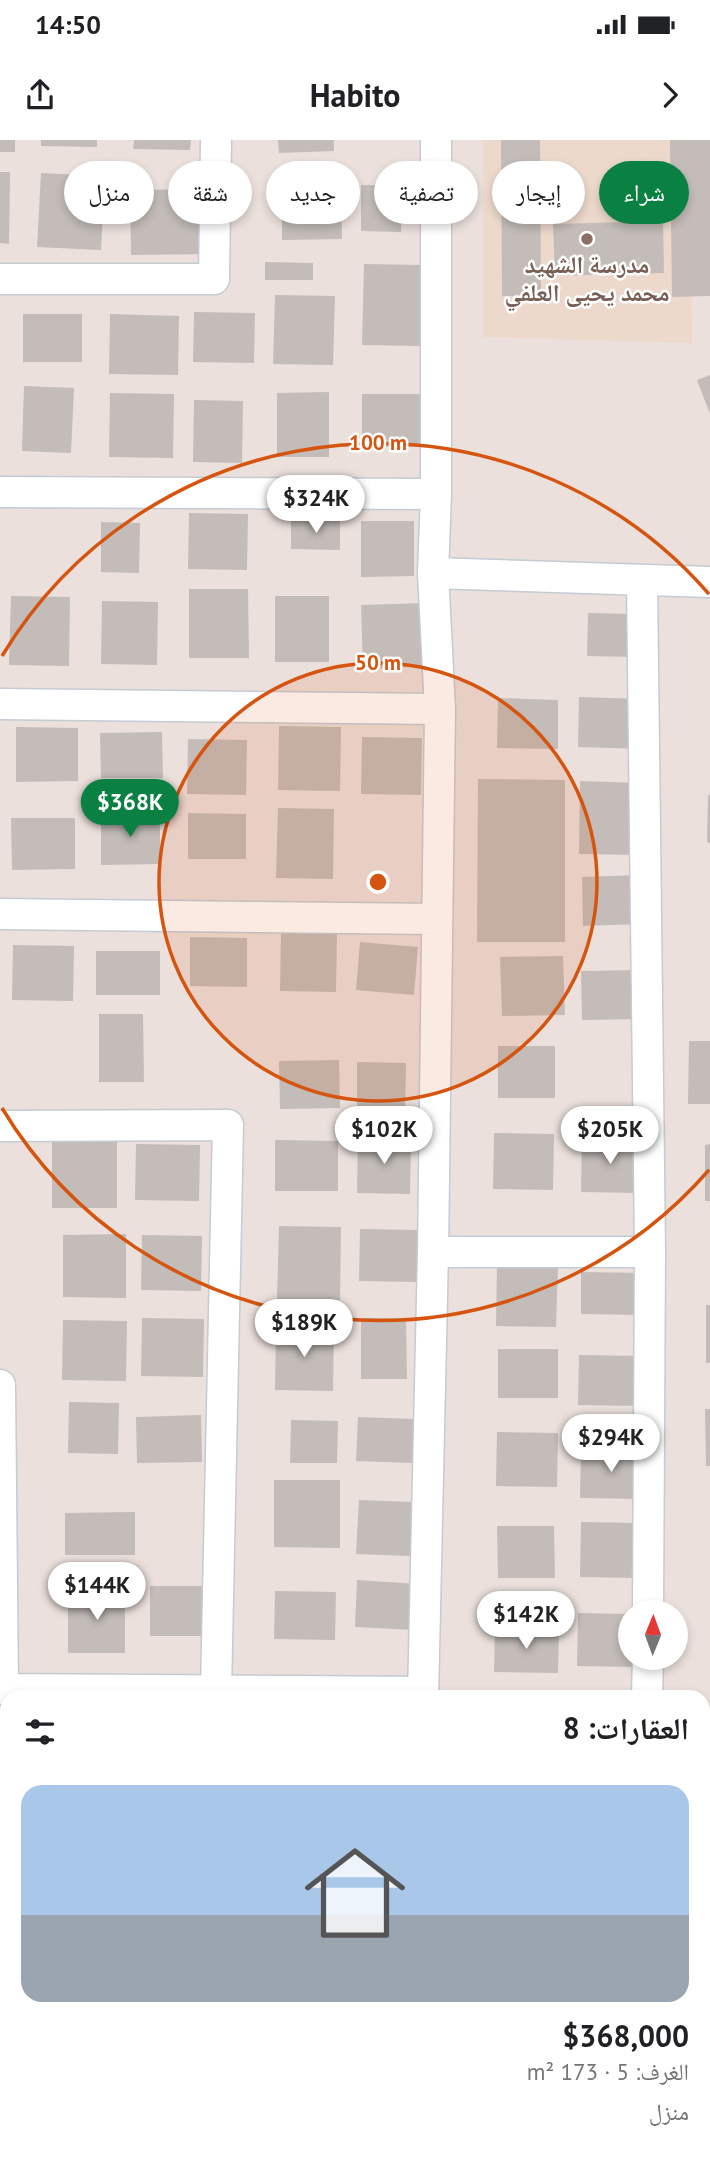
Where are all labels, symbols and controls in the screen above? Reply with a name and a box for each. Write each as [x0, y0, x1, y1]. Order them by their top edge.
text: 14:50 [35, 8, 101, 41]
text: Habito [310, 74, 400, 116]
icon: share [21, 76, 59, 114]
icon: forward [651, 76, 689, 114]
chip: منزل [64, 161, 154, 224]
chip: شقة [168, 161, 252, 224]
chip: جديد [266, 161, 360, 224]
chip: تصفية [374, 161, 478, 224]
chip: إيجار [492, 161, 585, 224]
chip: شراء [599, 161, 689, 224]
marker: مدرسة الشهيد محمد يحيى العلفي [579, 231, 595, 247]
place label: مدرسة الشهيد محمد يحيى العلفي [504, 249, 670, 311]
text: 100 m [349, 429, 407, 456]
pin: $324K [267, 476, 365, 535]
text: $324K [283, 483, 349, 512]
text: 50 m [355, 649, 401, 676]
pin: $368K [81, 780, 179, 839]
text: $368K [97, 787, 163, 816]
centre of rings [366, 870, 390, 894]
pin: $102K [335, 1107, 433, 1166]
pin: $205K [561, 1107, 659, 1166]
text: $102K [351, 1114, 417, 1143]
text: $205K [577, 1114, 643, 1143]
pin: $189K [255, 1300, 353, 1359]
text: $189K [271, 1307, 337, 1336]
pin: $294K [562, 1414, 660, 1474]
text: $294K [578, 1422, 644, 1451]
pin: $144K [48, 1562, 146, 1622]
text: $144K [64, 1570, 130, 1599]
pin: $142K [477, 1592, 575, 1651]
text: $142K [493, 1599, 559, 1628]
north arrow [618, 1600, 688, 1670]
map controls [618, 1600, 688, 1670]
text: العقارات: 8 [563, 1708, 689, 1747]
icon: filters [21, 1713, 59, 1751]
icon: home [292, 1830, 418, 1956]
text: $368,000 [562, 2016, 689, 2055]
text: الغرف: 5 · 173 m² [527, 2057, 689, 2086]
text: منزل [649, 2097, 689, 2126]

